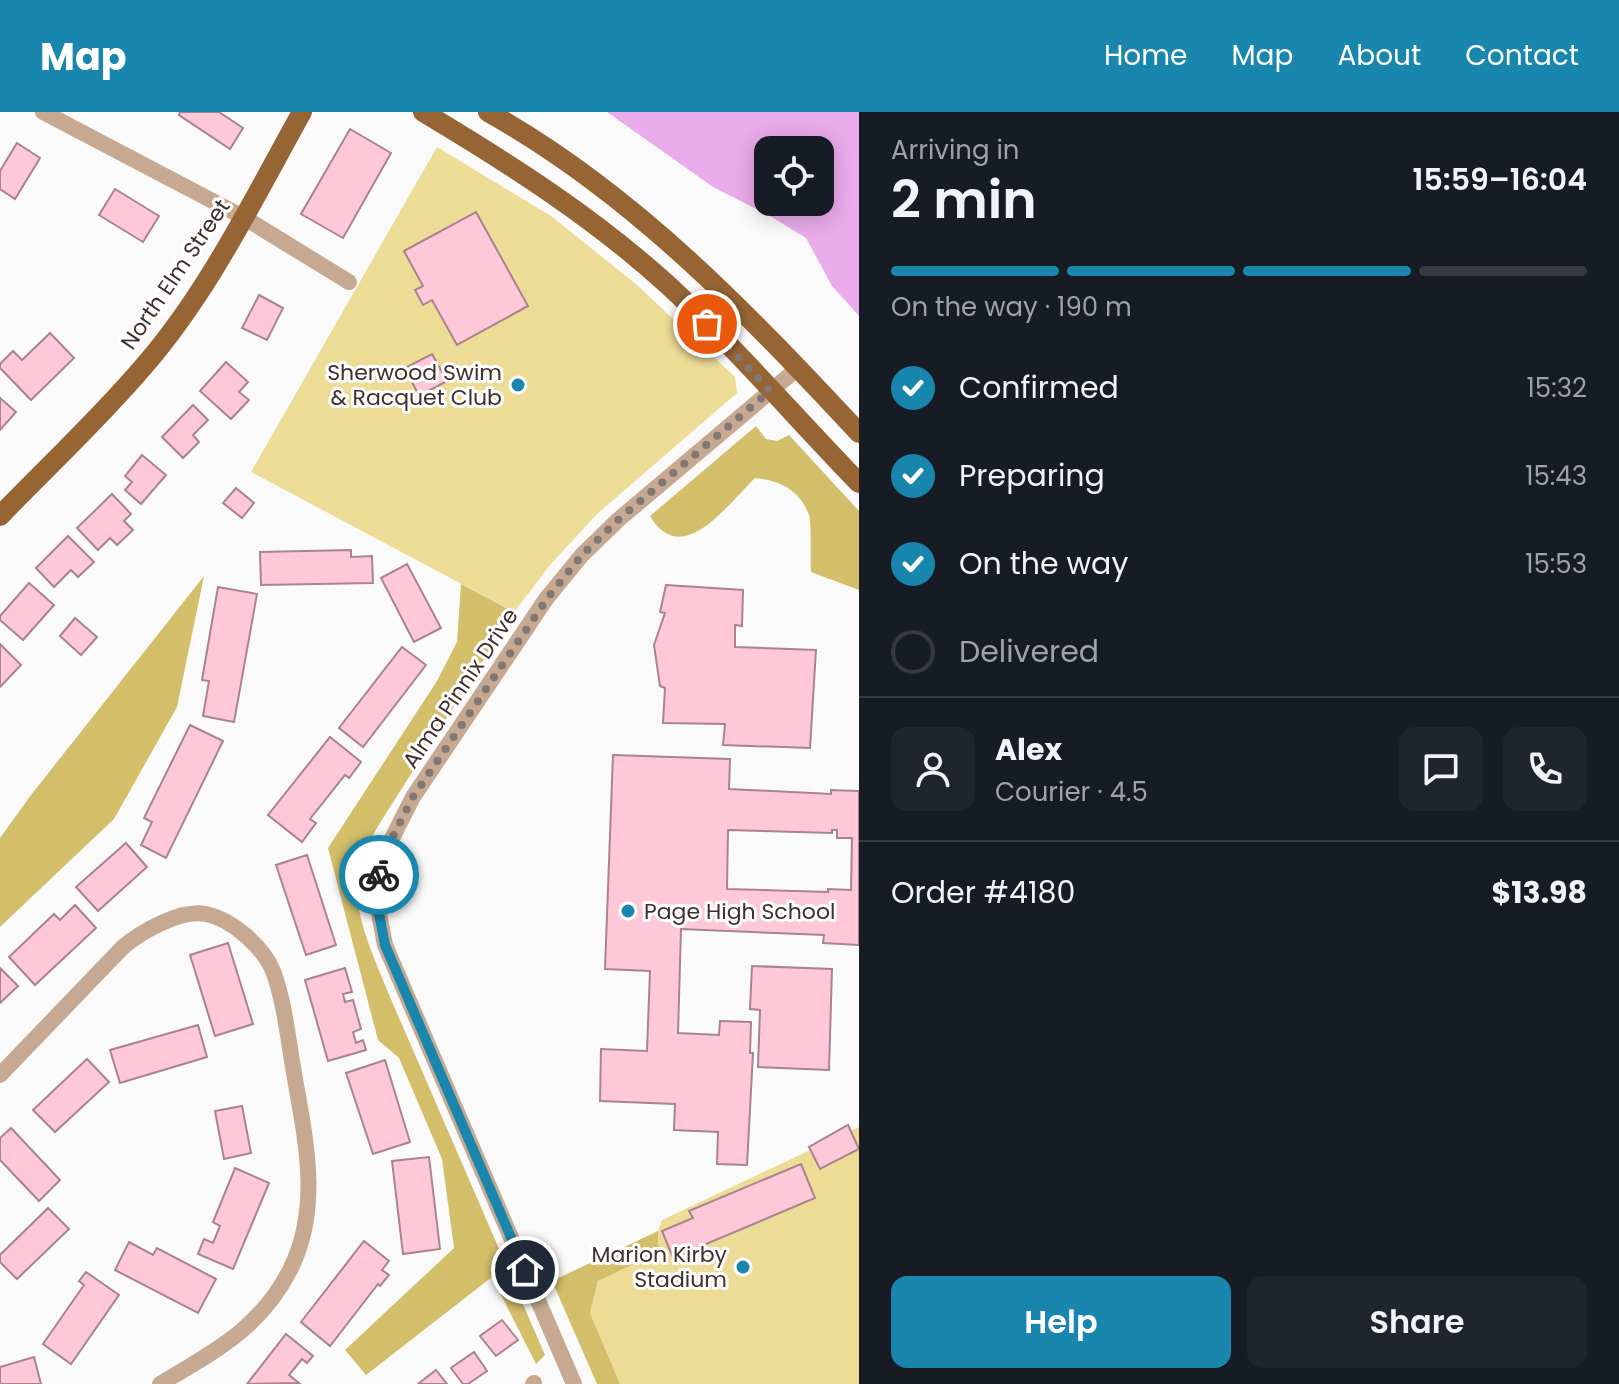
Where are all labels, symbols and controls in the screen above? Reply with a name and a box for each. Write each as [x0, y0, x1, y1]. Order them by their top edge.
text: Map [40, 30, 127, 83]
text: Home [1104, 36, 1187, 75]
text: Map [1231, 36, 1293, 75]
text: About [1337, 36, 1421, 75]
text: Contact [1465, 36, 1579, 75]
text: Arriving in [891, 132, 1020, 168]
map controls [754, 136, 834, 216]
button: locate [754, 136, 834, 216]
text: 15:59–16:04 [1413, 158, 1587, 201]
text: 2 min [891, 163, 1037, 236]
street label: North Elm Street [114, 193, 237, 356]
text: On the way · 190 m [891, 289, 1132, 325]
pin [673, 290, 741, 358]
icon: bag [685, 302, 729, 346]
place label: Sherwood Swim & Racquet Club [327, 357, 502, 413]
icon: check [891, 366, 935, 410]
text: Confirmed [959, 366, 1119, 409]
text: 15:32 [1527, 370, 1587, 406]
marker: Sherwood Swim & Racquet Club [509, 376, 527, 394]
icon: check [891, 454, 935, 498]
text: Preparing [959, 454, 1105, 497]
text: 15:43 [1525, 458, 1587, 494]
icon: check [891, 542, 935, 586]
text: On the way [959, 542, 1128, 585]
text: 15:53 [1525, 546, 1587, 582]
street label: Alma Pinnix Drive [395, 602, 526, 774]
text: Delivered [959, 630, 1099, 673]
button: person [891, 727, 975, 811]
button: chat [1399, 727, 1483, 811]
button: phone [1503, 727, 1587, 811]
text: Alex [995, 728, 1062, 771]
text: Courier · 4.5 [995, 774, 1148, 810]
courier [339, 835, 419, 915]
icon: bike [357, 853, 401, 897]
text: Order #4180 [891, 871, 1075, 914]
text: $13.98 [1491, 871, 1587, 914]
place label: Page High School [644, 896, 835, 927]
marker: Page High School [619, 902, 637, 920]
pin [491, 1236, 559, 1304]
place label: Marion Kirby Stadium [591, 1239, 728, 1295]
icon: home [503, 1248, 547, 1292]
marker: Marion Kirby Stadium [734, 1258, 752, 1276]
button: Help [891, 1276, 1231, 1368]
button: Share [1247, 1276, 1587, 1368]

